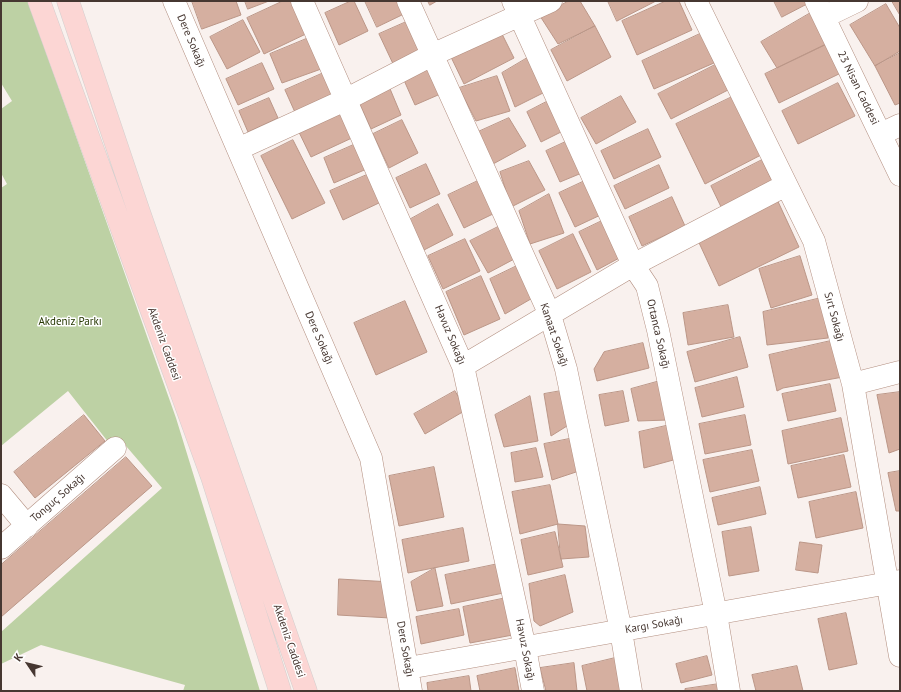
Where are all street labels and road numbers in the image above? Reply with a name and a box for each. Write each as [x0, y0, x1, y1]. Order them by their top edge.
street label: Dere Sokağı [174, 12, 208, 70]
street label: 23 Nisan Caddesi [834, 49, 882, 127]
street label: Sırt Sokağı [821, 291, 847, 343]
street label: Ortanca Sokağı [644, 298, 672, 370]
street label: Kanaat Sokağı [537, 301, 571, 369]
street label: Havuz Sokağı [432, 303, 468, 367]
street label: Akdeniz Caddesi [145, 306, 183, 382]
street label: Dere Sokağı [302, 309, 336, 367]
street label: Tonguç Sokağı [28, 471, 88, 525]
street label: Akdeniz Caddesi [270, 603, 308, 679]
street label: Kargı Sokağı [624, 613, 684, 637]
street label: Havuz Sokağı [512, 618, 538, 682]
street label: Dere Sokağı [394, 620, 416, 678]

